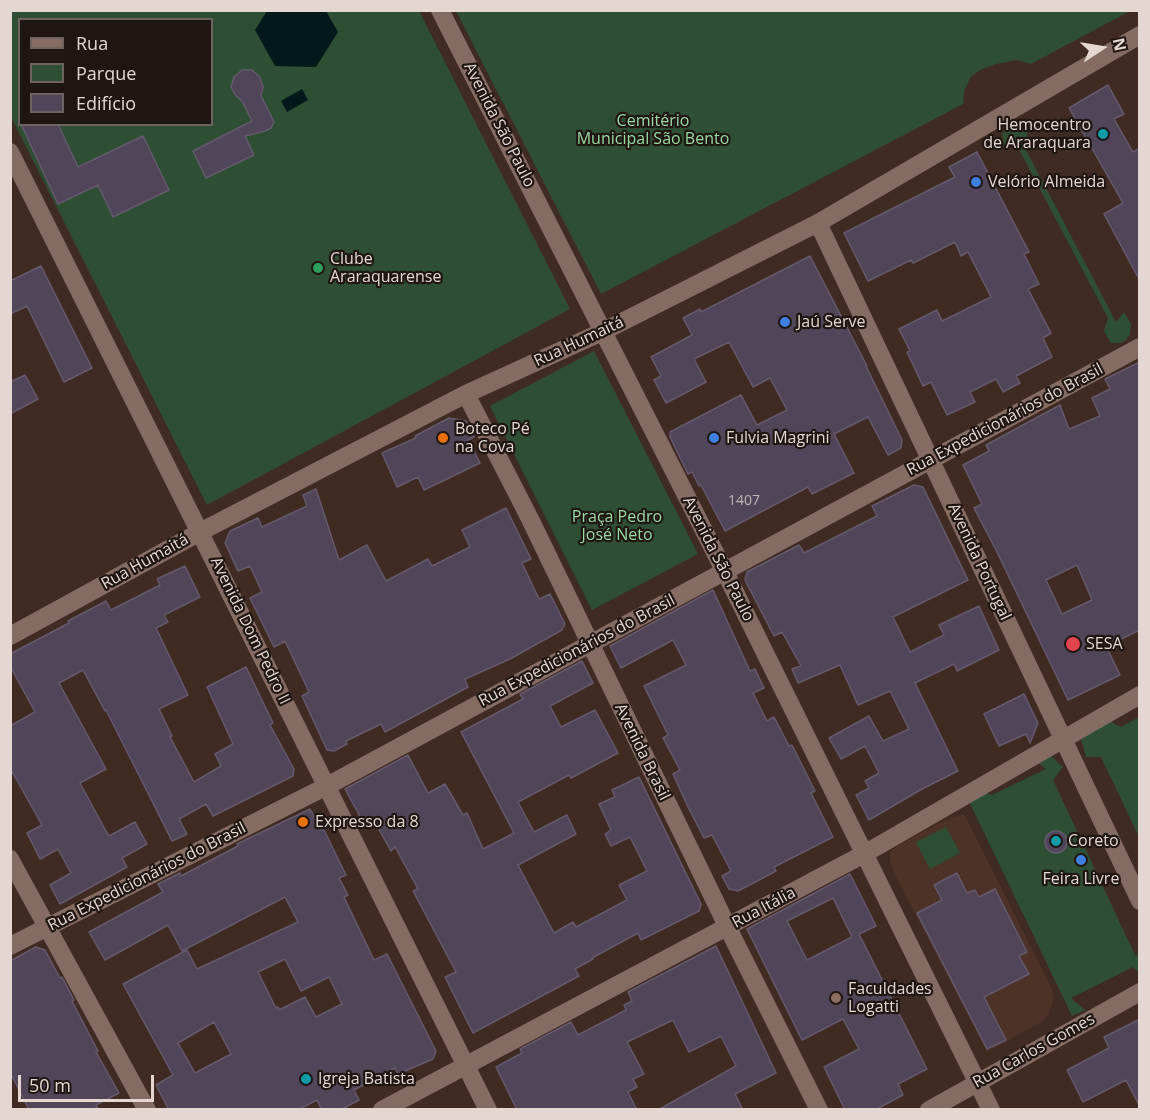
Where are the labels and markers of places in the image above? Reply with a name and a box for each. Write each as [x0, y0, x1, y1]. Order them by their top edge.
place label: Hemocentro de Araraquara [983, 115, 1091, 153]
marker: Hemocentro de Araraquara [1096, 127, 1110, 141]
place label: Velório Almeida [988, 172, 1105, 192]
marker: Velório Almeida [969, 175, 983, 189]
place label: Clube Araraquarense [330, 249, 441, 287]
marker: Clube Araraquarense [311, 261, 325, 275]
place label: Jaú Serve [797, 312, 865, 332]
marker: Jaú Serve [778, 315, 792, 329]
place label: Boteco Pé na Cova [455, 419, 530, 457]
place label: Fulvia Magrini [726, 428, 830, 448]
marker: Boteco Pé na Cova [436, 431, 450, 445]
marker: Fulvia Magrini [707, 431, 721, 445]
place label: SESA [1086, 634, 1123, 654]
marker: SESA [1064, 635, 1082, 653]
place label: Expresso da 8 [315, 812, 419, 832]
marker: Expresso da 8 [296, 815, 310, 829]
place label: Coreto [1068, 831, 1119, 851]
marker: Coreto [1049, 834, 1063, 848]
marker: Feira Livre [1074, 853, 1088, 867]
place label: Feira Livre [1043, 869, 1119, 889]
place label: Faculdades Logatti [848, 979, 932, 1017]
marker: Faculdades Logatti [829, 991, 843, 1005]
place label: Igreja Batista [318, 1069, 415, 1089]
marker: Igreja Batista [299, 1072, 313, 1086]

